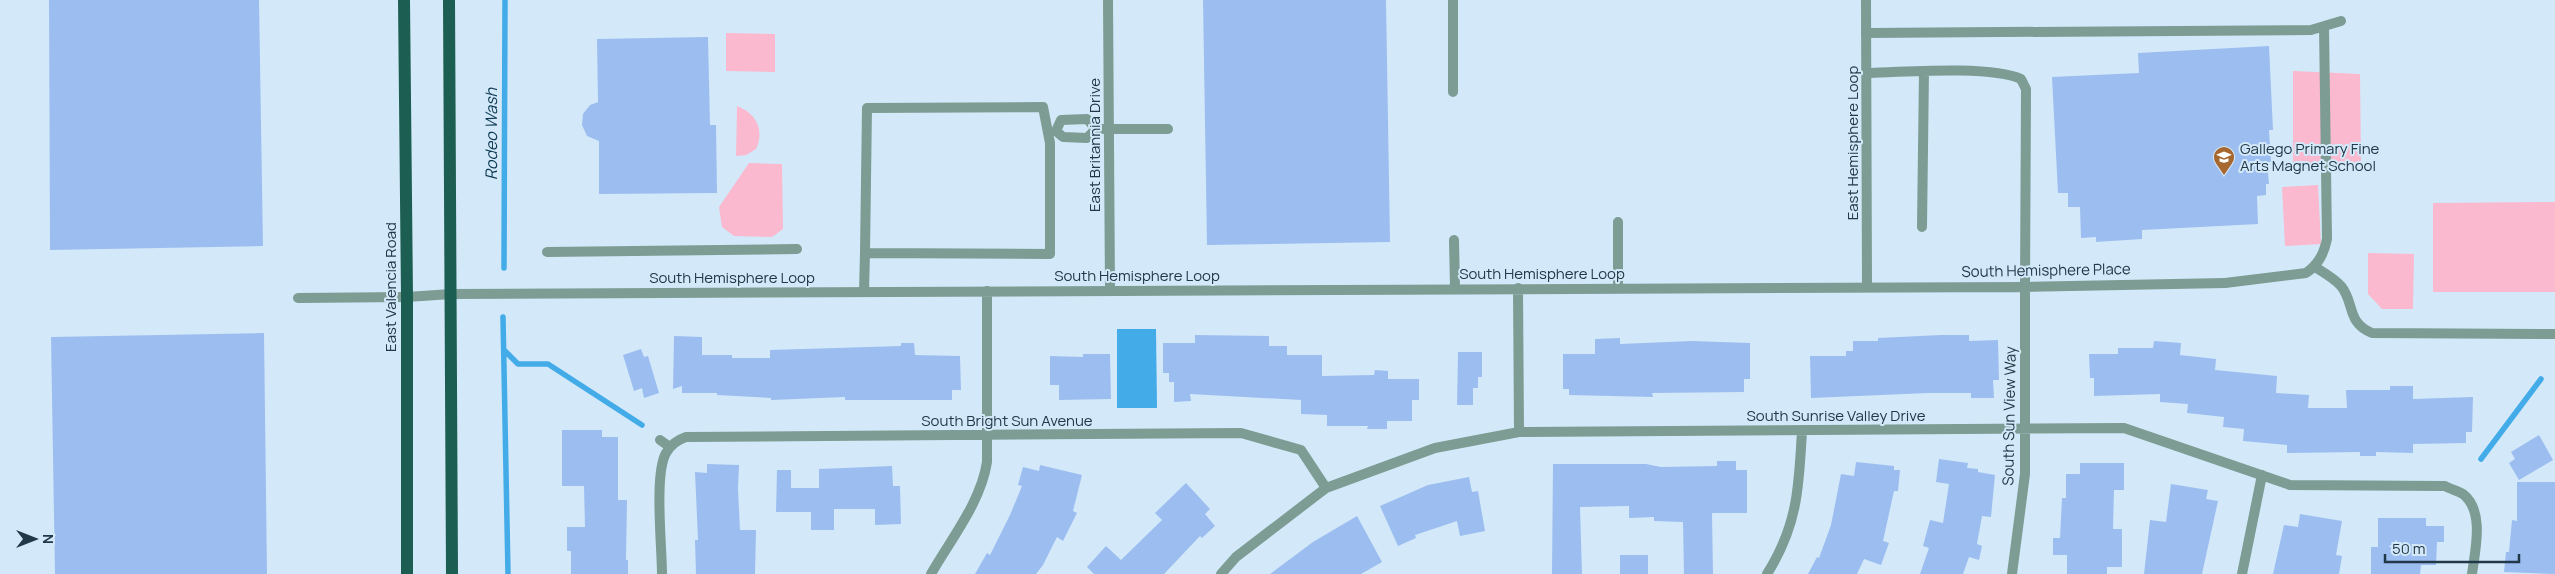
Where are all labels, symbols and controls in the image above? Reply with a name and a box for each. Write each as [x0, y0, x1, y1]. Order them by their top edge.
street label: East Hemisphere Loop [1842, 66, 1863, 220]
street label: East Britannia Drive [1084, 78, 1105, 212]
water label: Rodeo Wash [480, 87, 502, 180]
place label: Gallego Primary Fine Arts Magnet School [2240, 138, 2380, 176]
school or university icon: Gallego Primary Fine Arts Magnet School [2212, 145, 2236, 176]
street label: East Valencia Road [380, 222, 401, 352]
street label: South Hemisphere Place [1961, 258, 2131, 282]
street label: South Hemisphere Loop [1459, 263, 1625, 284]
street label: South Hemisphere Loop [1054, 265, 1220, 286]
street label: South Hemisphere Loop [649, 267, 815, 288]
street label: South Sun View Way [1997, 346, 2021, 486]
street label: South Sunrise Valley Drive [1747, 405, 1926, 426]
street label: South Bright Sun Avenue [921, 410, 1093, 431]
north arrow [10, 514, 60, 564]
scale bar [2385, 532, 2519, 564]
text: N [39, 534, 58, 544]
text: 50 m [2392, 538, 2426, 559]

